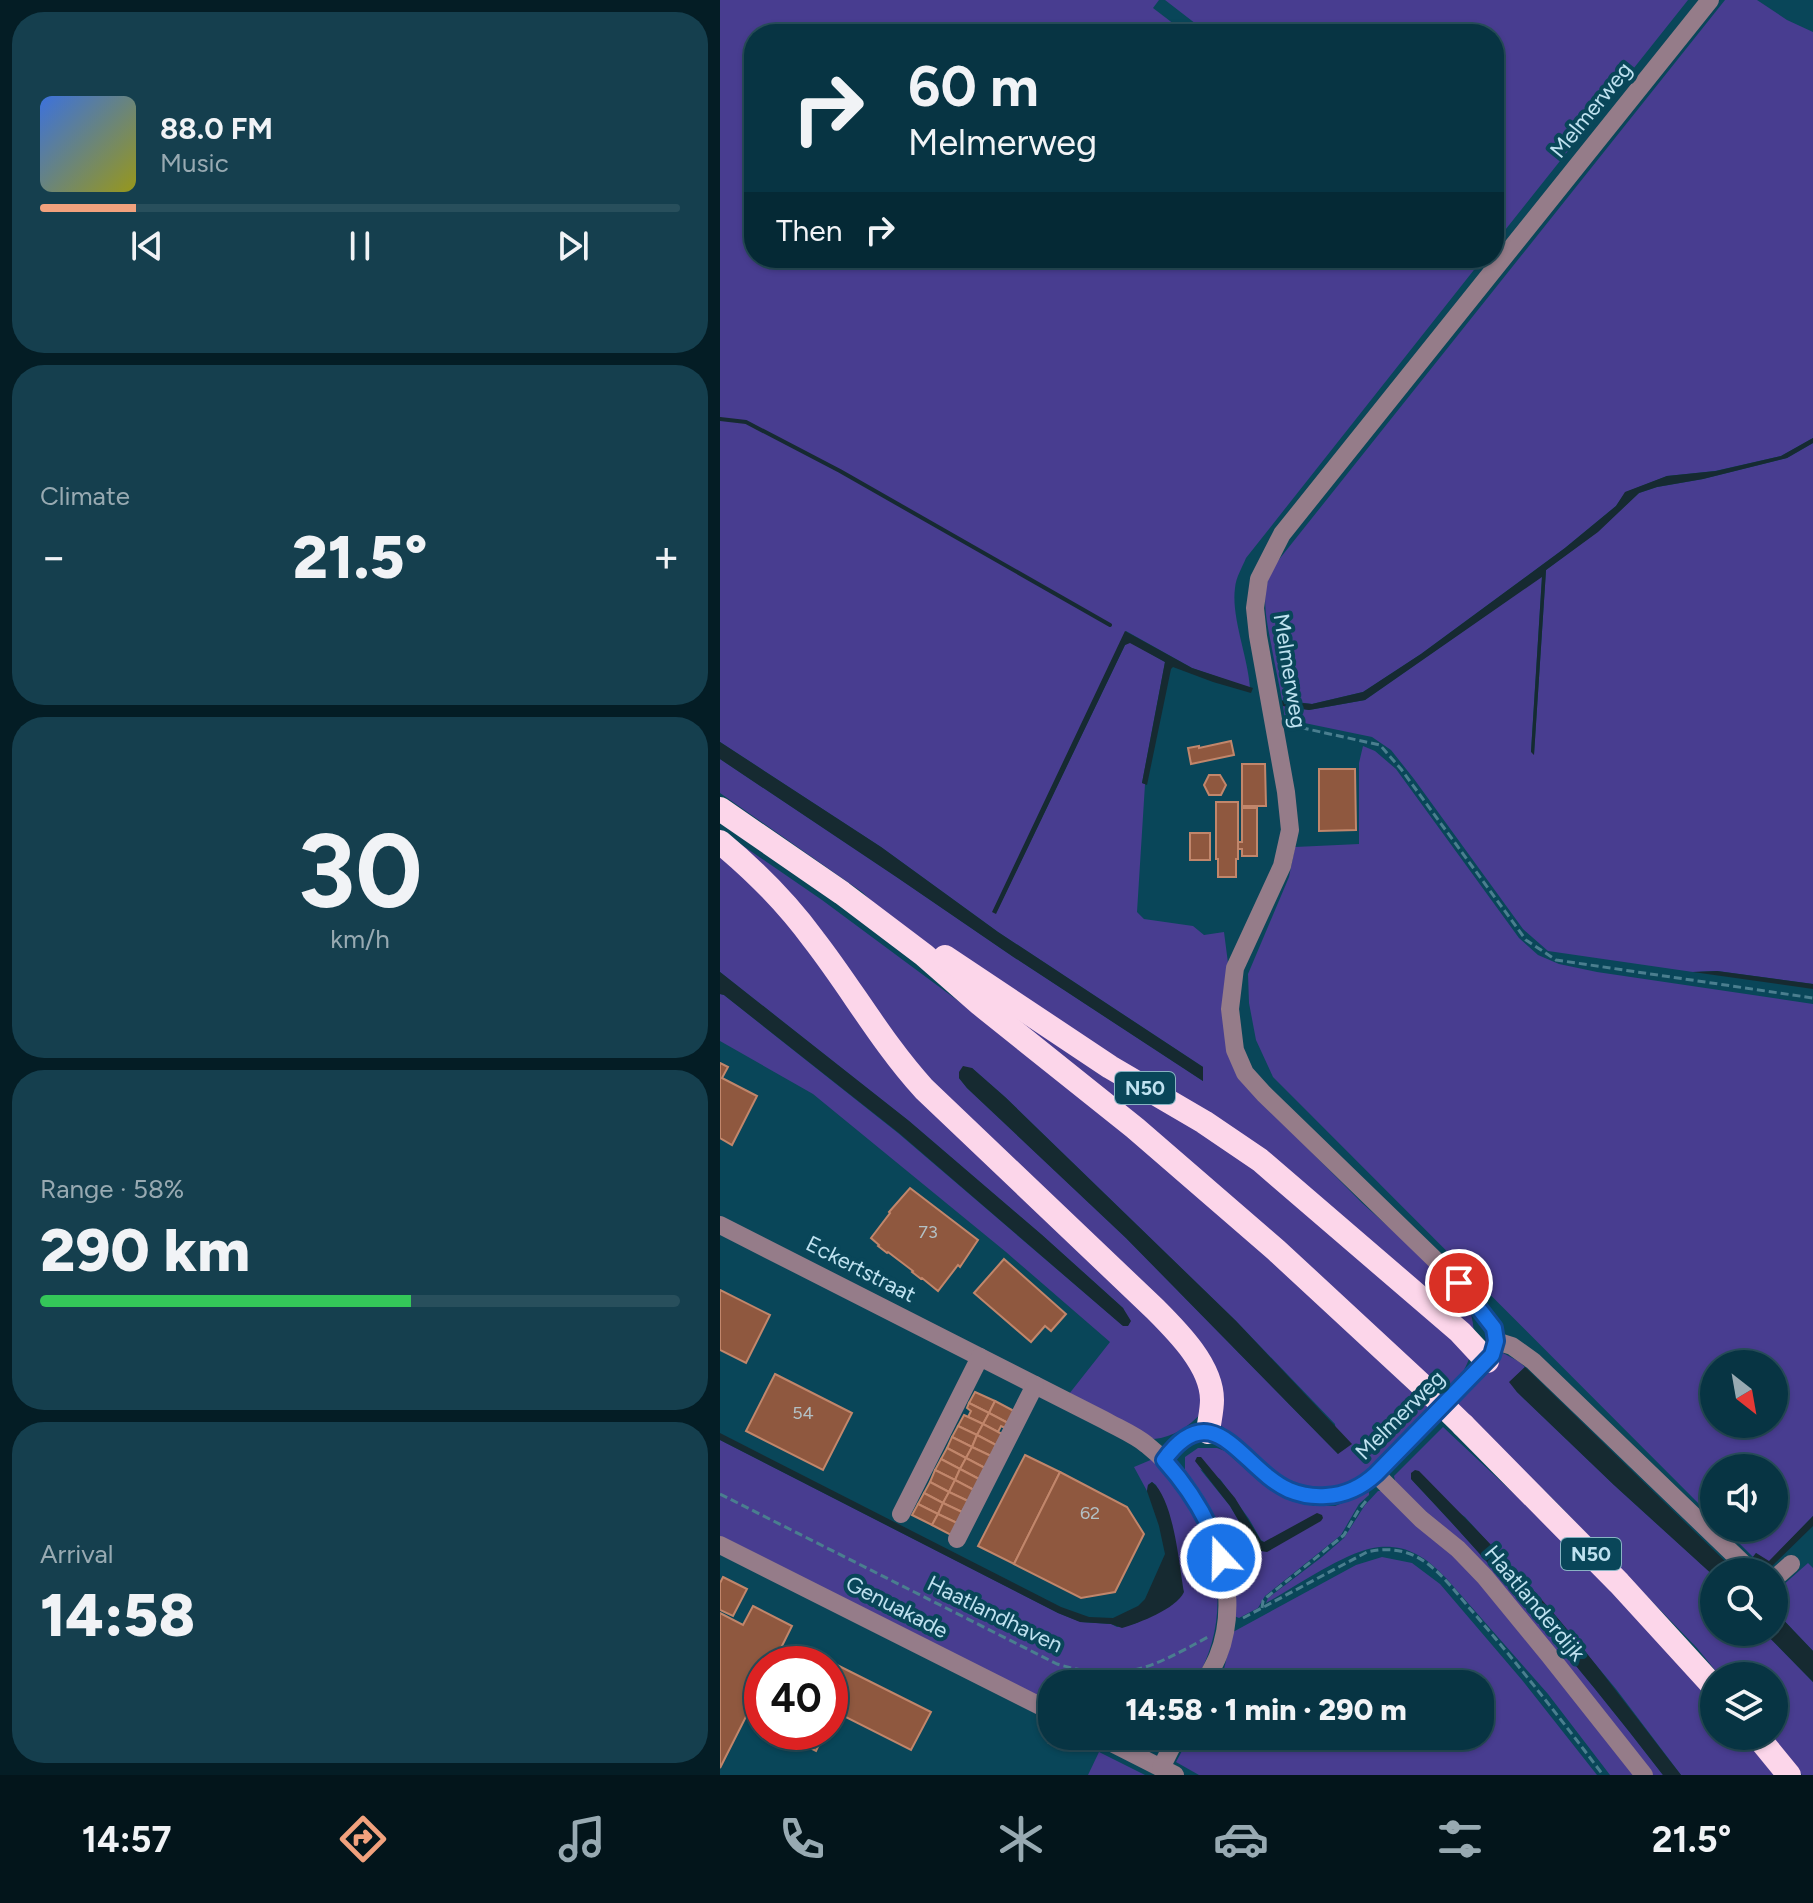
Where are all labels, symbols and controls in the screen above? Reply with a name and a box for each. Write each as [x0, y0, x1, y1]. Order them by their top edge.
text: 60 m [908, 53, 1039, 120]
icon: right [776, 56, 880, 160]
street label: Melmerweg [1544, 57, 1638, 163]
text: 88.0 FM [160, 110, 273, 147]
text: Melmerweg [908, 121, 1097, 164]
text: Music [160, 147, 229, 179]
icon: right [858, 208, 902, 252]
text: Then [776, 212, 842, 249]
icon: previous [125, 224, 169, 268]
icon: pause [338, 224, 382, 268]
icon: next [551, 224, 595, 268]
text: Climate [40, 480, 130, 512]
text: 21.5° [293, 521, 427, 593]
text: − [40, 530, 67, 583]
text: + [653, 530, 680, 583]
street label: Melmerweg [1268, 612, 1312, 730]
text: 30 [297, 808, 423, 933]
text: km/h [330, 923, 390, 955]
road number: N50 [1115, 1072, 1175, 1104]
text: Range · 58% [40, 1173, 184, 1205]
text: 290 km [40, 1214, 250, 1286]
house number: 73 [918, 1221, 938, 1243]
street label: Eckertstraat [801, 1230, 921, 1308]
pin [1425, 1249, 1493, 1317]
icon: arrive [1437, 1261, 1481, 1305]
north arrow [1700, 1350, 1788, 1438]
map controls [1700, 1350, 1788, 1750]
street label: Melmerweg [1350, 1365, 1450, 1465]
house number: 54 [792, 1402, 814, 1424]
button: sound [1700, 1454, 1788, 1542]
house number: 62 [1080, 1502, 1100, 1524]
position arrow [1179, 1516, 1263, 1600]
text: Arrival [40, 1538, 113, 1570]
road number: N50 [1561, 1538, 1621, 1570]
street label: Haatlanderdijk [1479, 1540, 1591, 1667]
button: search [1700, 1558, 1788, 1646]
street label: Genuakade [841, 1570, 953, 1644]
street label: Haatlandhaven [923, 1570, 1067, 1658]
text: 14:58 [40, 1579, 195, 1651]
speed limit sign: 40 [744, 1646, 848, 1750]
button: layers [1700, 1662, 1788, 1750]
text: 14:58 · 1 min · 290 m [1125, 1691, 1407, 1728]
icon: directions [335, 1811, 391, 1867]
icon: music [554, 1811, 610, 1867]
icon: phone [774, 1811, 830, 1867]
icon: climate [993, 1811, 1049, 1867]
icon: car [1213, 1811, 1269, 1867]
icon: filters [1432, 1811, 1488, 1867]
text: 14:57 [82, 1818, 171, 1861]
text: 21.5° [1652, 1818, 1731, 1861]

